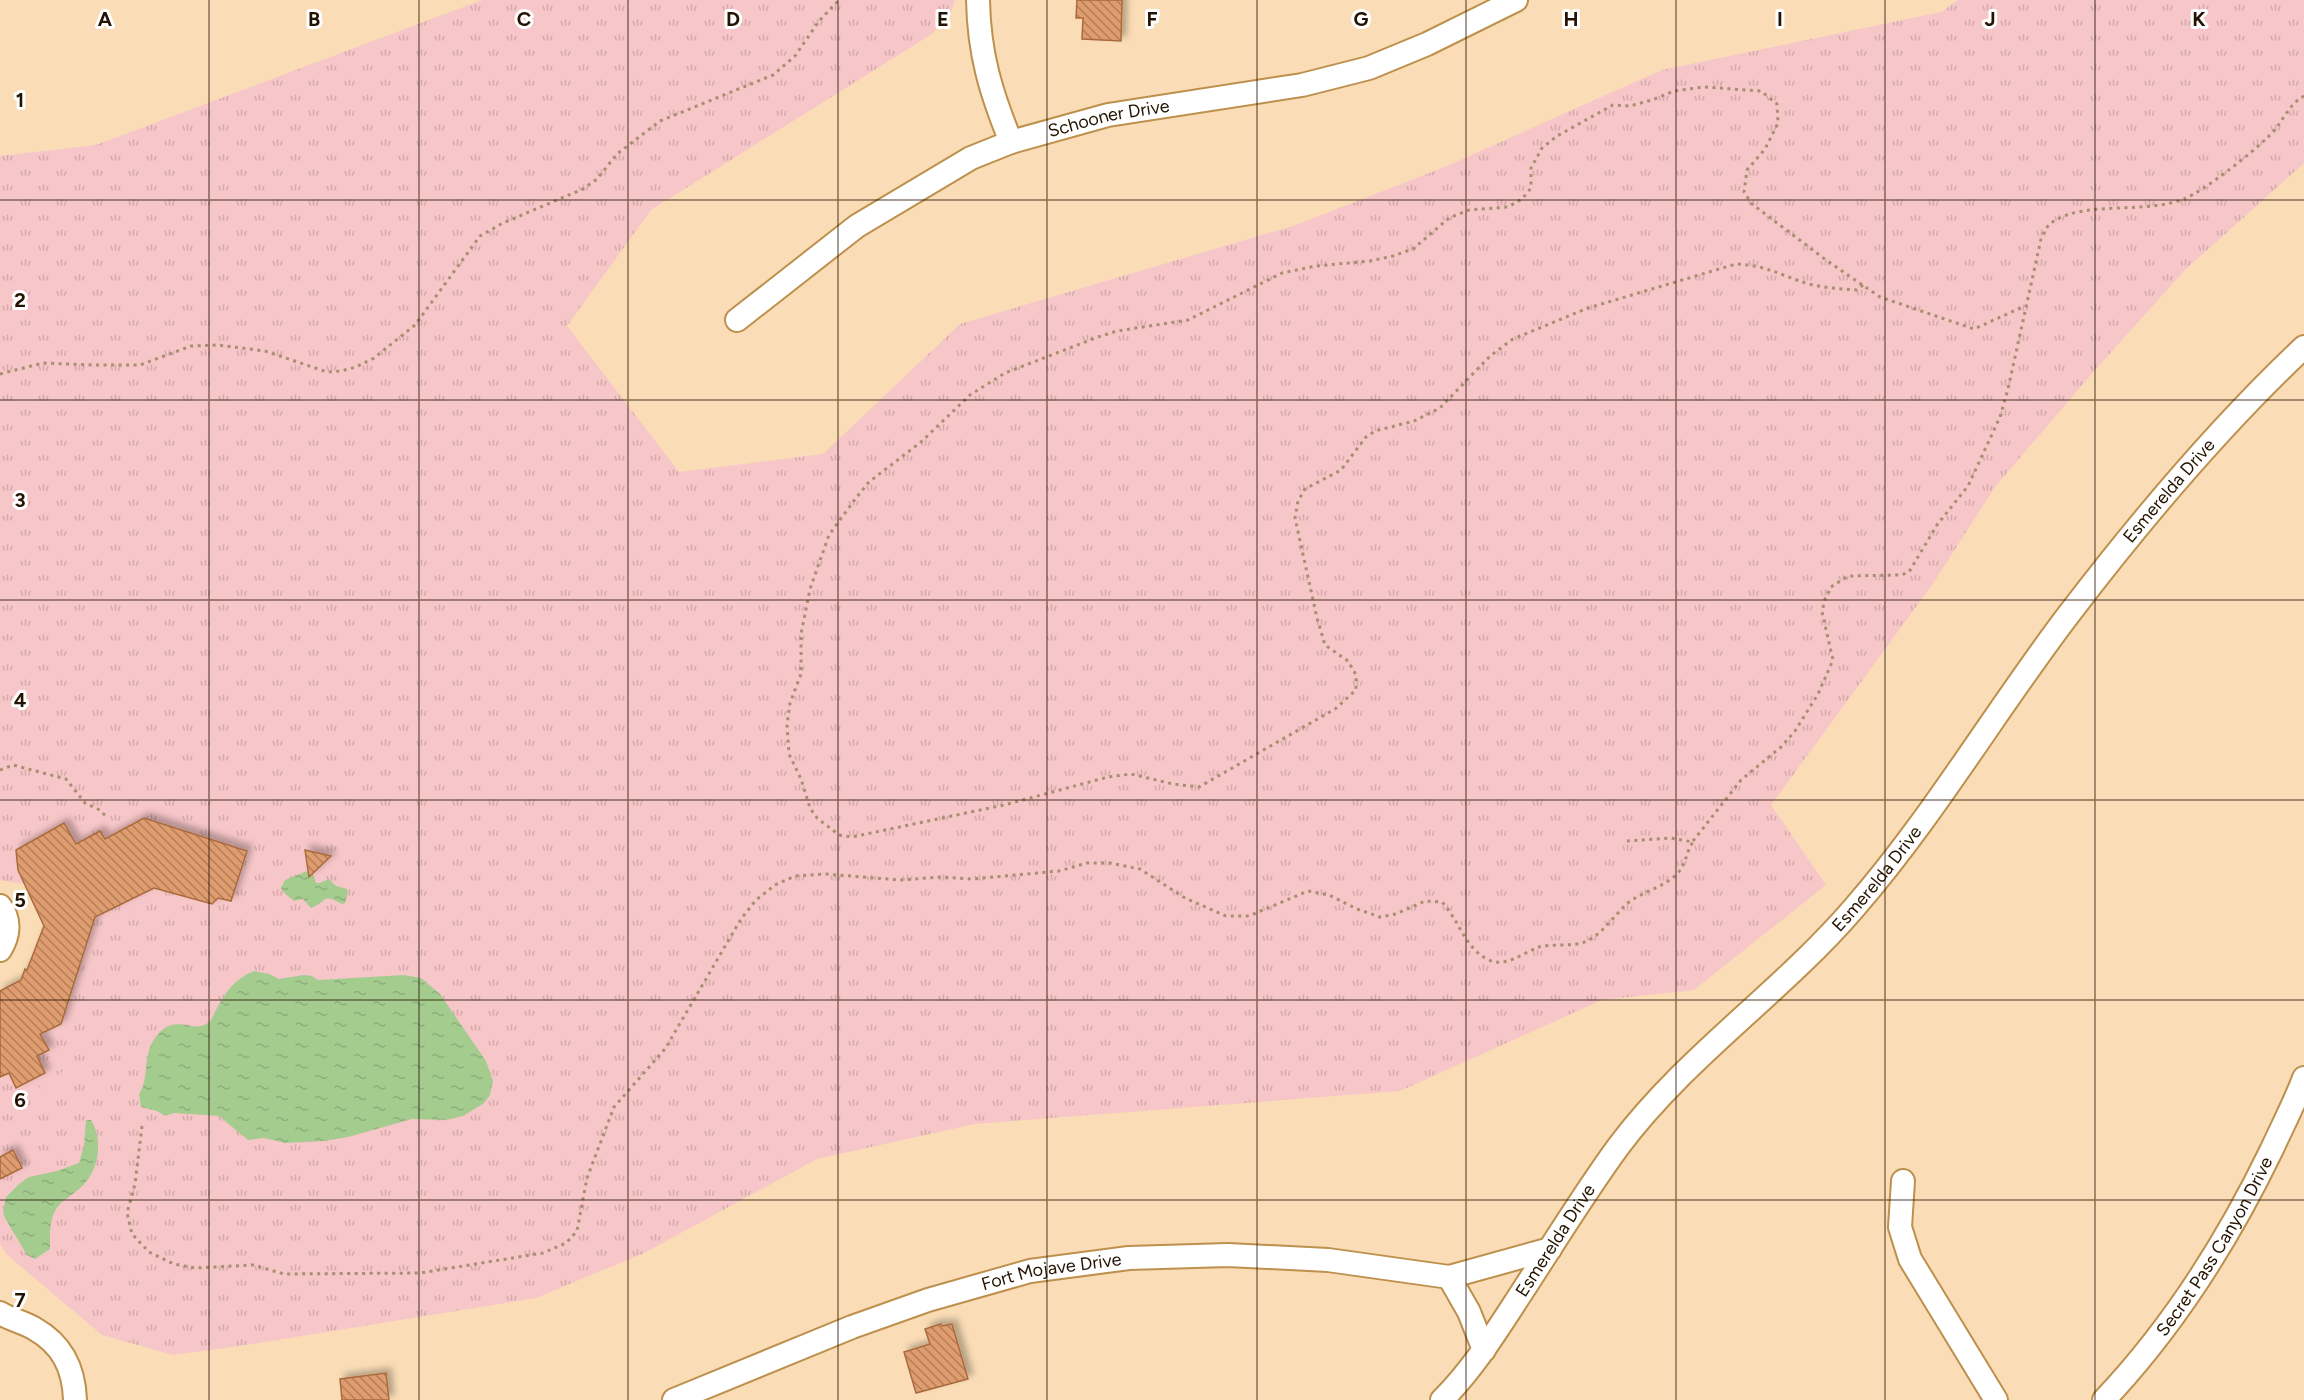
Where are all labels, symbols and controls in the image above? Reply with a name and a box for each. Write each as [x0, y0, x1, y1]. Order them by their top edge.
text: A [98, 7, 113, 31]
text: B [308, 7, 320, 31]
text: C [517, 7, 531, 31]
text: D [726, 7, 740, 31]
text: E [937, 7, 949, 31]
text: F [1146, 7, 1158, 31]
text: G [1354, 7, 1369, 31]
text: H [1564, 7, 1579, 31]
text: I [1777, 7, 1783, 31]
text: J [1984, 7, 1996, 31]
text: K [2192, 7, 2206, 31]
text: 1 [16, 88, 24, 112]
street label: Schooner Drive [1045, 95, 1171, 142]
text: 2 [14, 288, 26, 312]
street label: Esmerelda Drive [2118, 434, 2220, 547]
text: 3 [14, 488, 26, 512]
text: 4 [14, 688, 27, 712]
street label: Esmerelda Drive [1827, 821, 1926, 936]
text: 5 [14, 888, 26, 912]
text: 6 [14, 1088, 26, 1112]
street label: Secret Pass Canyon Drive [2151, 1153, 2278, 1341]
street label: Esmerelda Drive [1511, 1180, 1600, 1301]
street label: Fort Mojave Drive [979, 1248, 1123, 1295]
text: 7 [14, 1288, 26, 1312]

